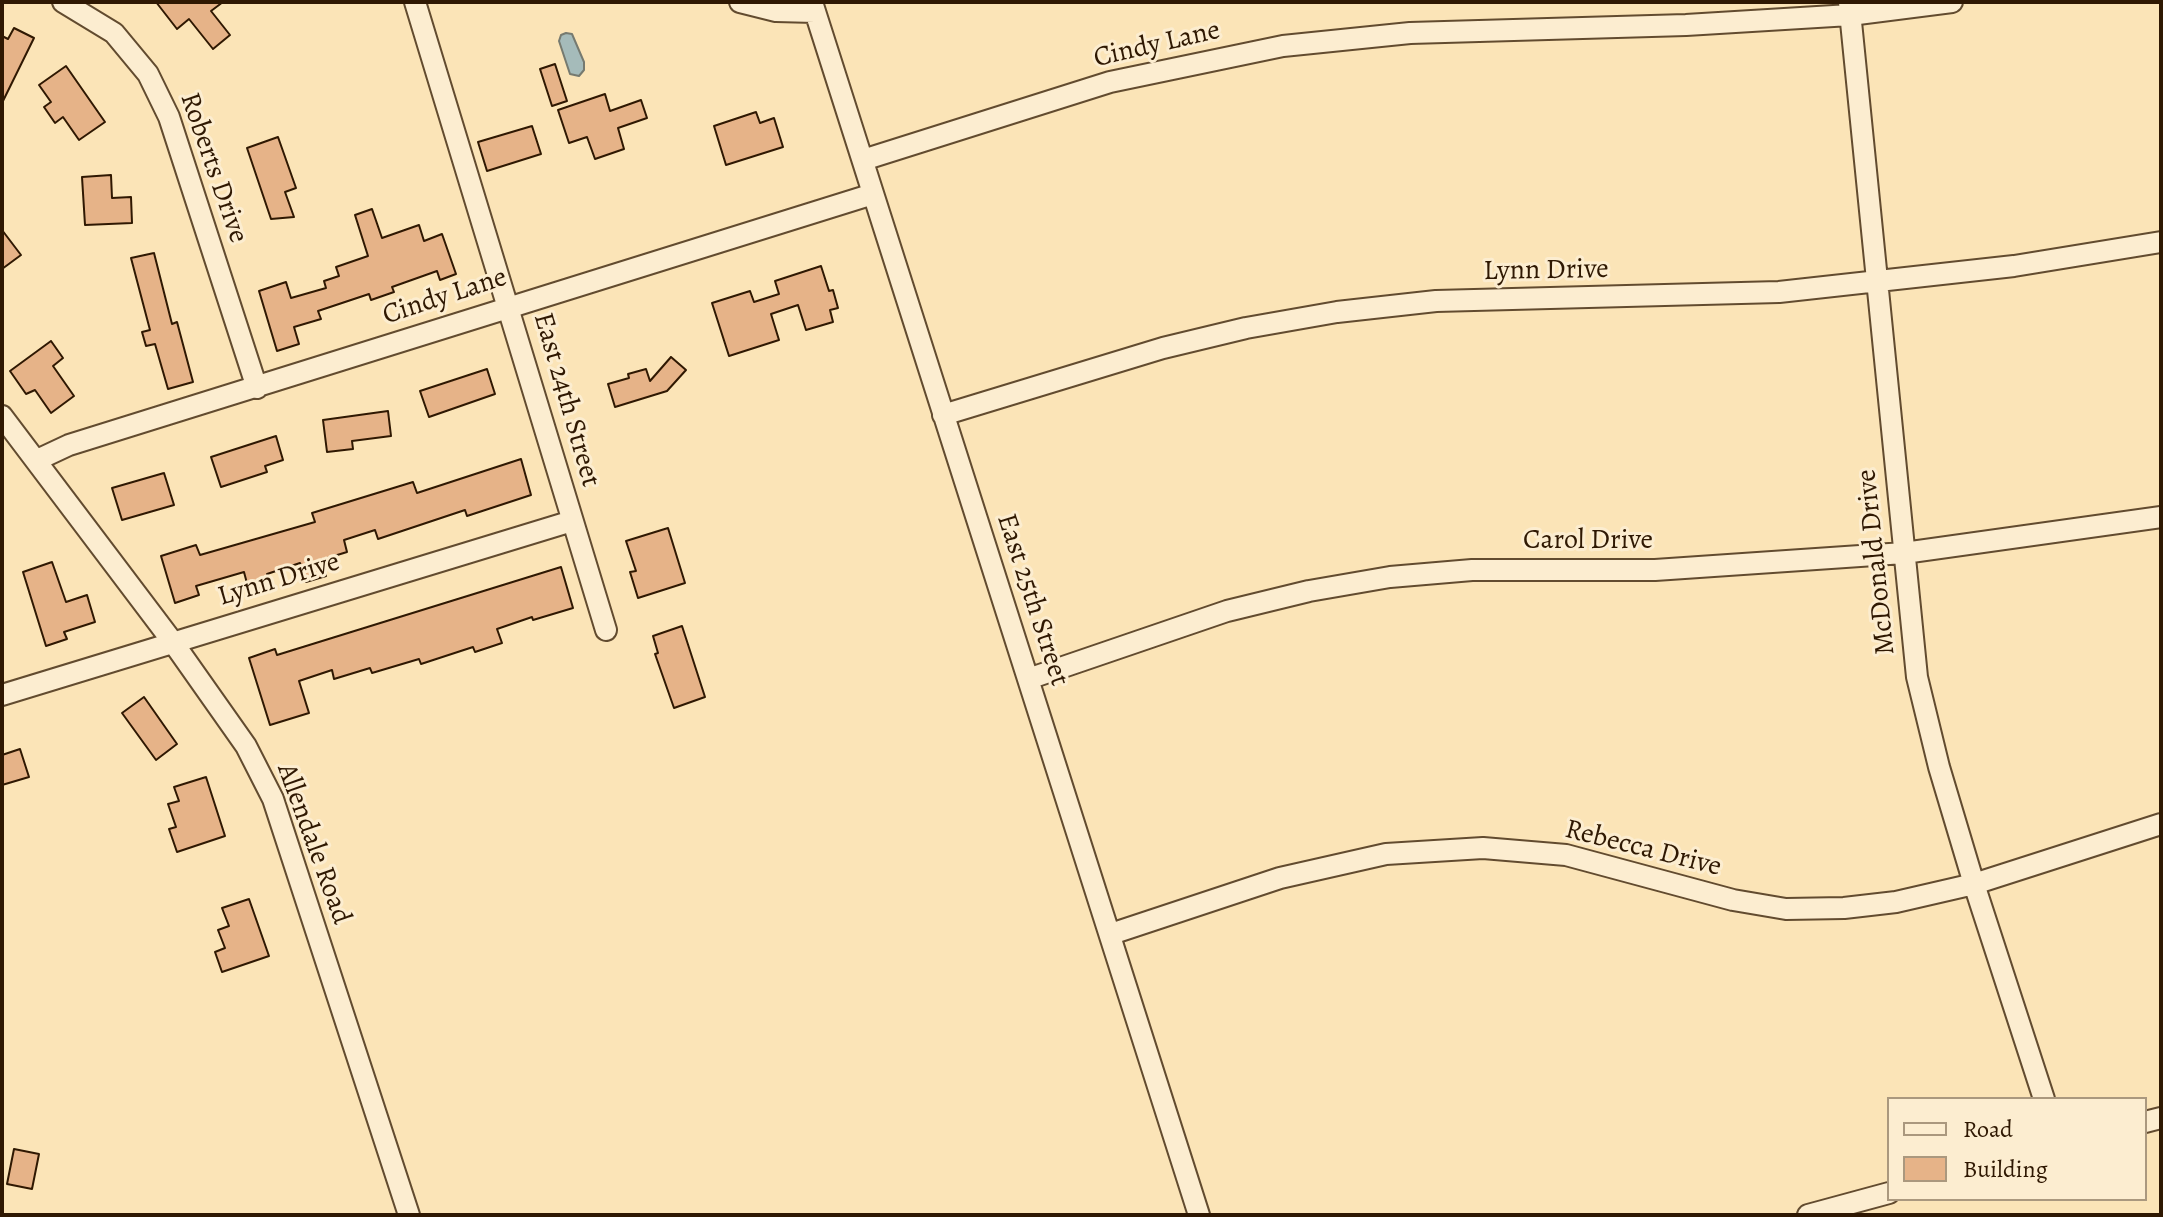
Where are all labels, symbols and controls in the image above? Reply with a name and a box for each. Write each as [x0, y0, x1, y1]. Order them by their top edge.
street label: Cindy Lane [1091, 14, 1223, 76]
street label: Roberts Drive [172, 88, 254, 248]
street label: Lynn Drive [1483, 253, 1609, 289]
street label: Cindy Lane [379, 261, 511, 333]
street label: East 24th Street [525, 309, 607, 491]
street label: McDonald Drive [1851, 468, 1903, 656]
street label: East 25th Street [988, 510, 1076, 690]
street label: Carol Drive [1523, 524, 1653, 558]
street label: Lynn Drive [214, 546, 344, 614]
street label: Allendale Road [268, 759, 358, 929]
street label: Rebecca Drive [1561, 813, 1725, 885]
legend [1887, 1097, 2147, 1201]
text: Road [1963, 1113, 2013, 1145]
text: Building [1963, 1153, 2048, 1185]

